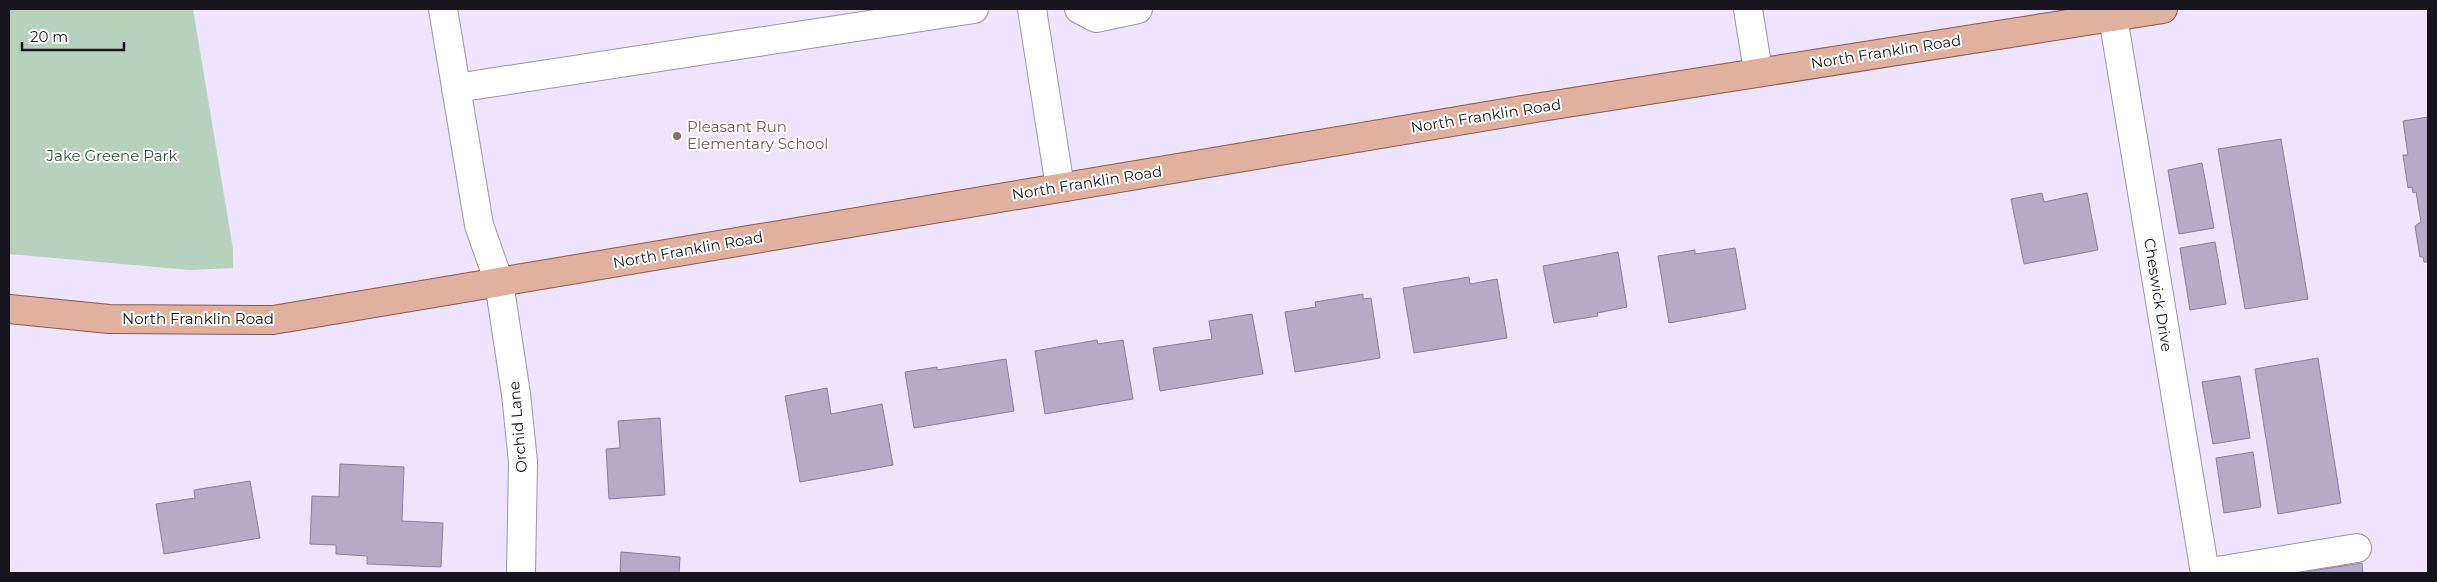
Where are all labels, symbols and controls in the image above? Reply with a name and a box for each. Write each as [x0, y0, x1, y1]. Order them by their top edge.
scale bar [22, 20, 125, 52]
text: 20 m [30, 27, 68, 46]
street label: North Franklin Road [1809, 30, 1963, 73]
street label: North Franklin Road [1409, 94, 1563, 137]
place label: Pleasant Run Elementary School [687, 117, 828, 153]
marker: Pleasant Run Elementary School [671, 130, 683, 142]
park label: Jake Greene Park [46, 146, 177, 165]
street label: North Franklin Road [1010, 161, 1164, 204]
street label: North Franklin Road [611, 227, 764, 272]
street label: Cheswick Drive [2140, 237, 2177, 353]
street label: North Franklin Road [122, 309, 274, 328]
street label: Orchid Lane [504, 380, 531, 474]

